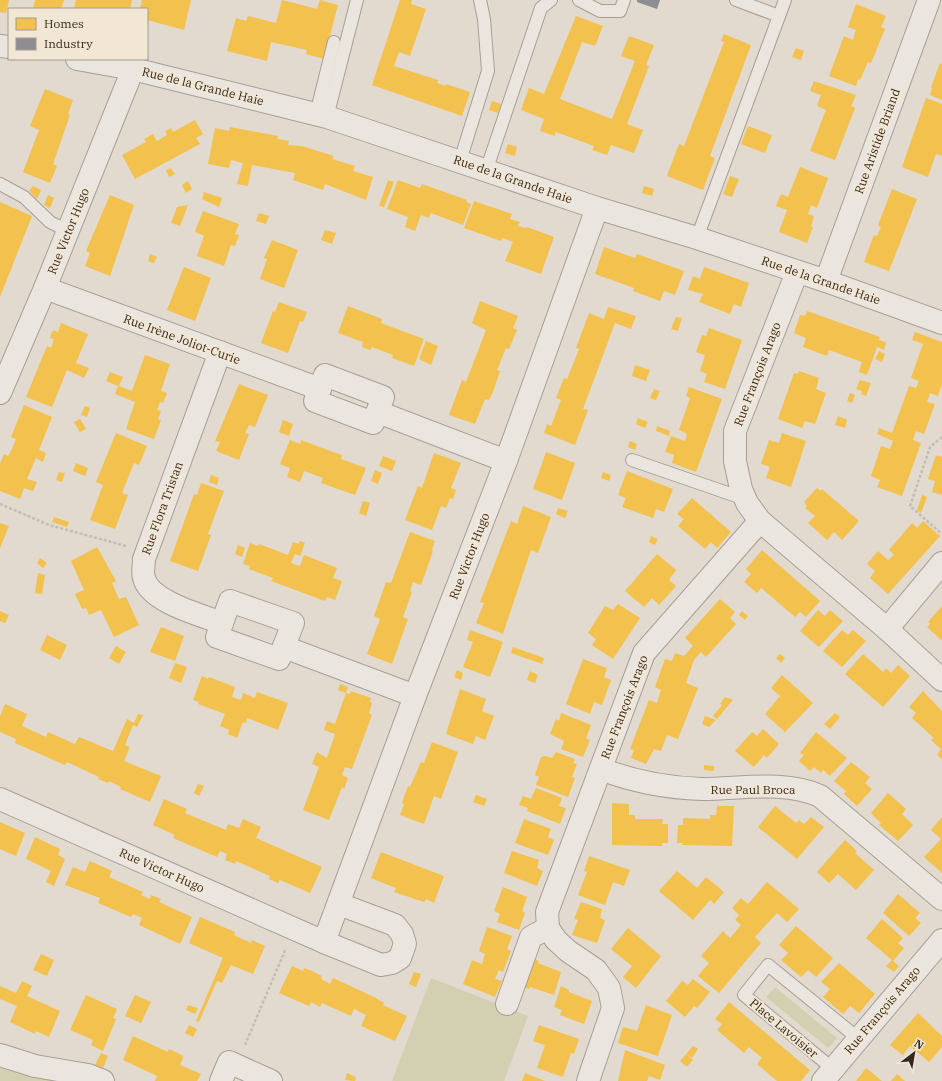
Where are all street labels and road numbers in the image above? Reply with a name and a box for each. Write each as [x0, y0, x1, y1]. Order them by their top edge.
street label: Rue de la Grande Haie [141, 64, 265, 108]
street label: Rue Aristide Briand [851, 86, 903, 196]
street label: Rue de la Grande Haie [451, 152, 575, 206]
street label: Rue Victor Hugo [44, 186, 92, 276]
street label: Rue de la Grande Haie [759, 253, 883, 307]
street label: Rue Irène Joliot-Curie [121, 311, 243, 367]
street label: Rue François Arago [730, 320, 784, 428]
street label: Rue Flora Tristan [138, 459, 186, 557]
street label: Rue Victor Hugo [446, 510, 492, 601]
street label: Rue François Arago [597, 653, 651, 761]
street label: Rue Paul Broca [710, 782, 796, 797]
street label: Rue Victor Hugo [117, 845, 207, 896]
street label: Rue François Arago [841, 963, 923, 1057]
street label: Place Lavoisier [747, 995, 822, 1061]

